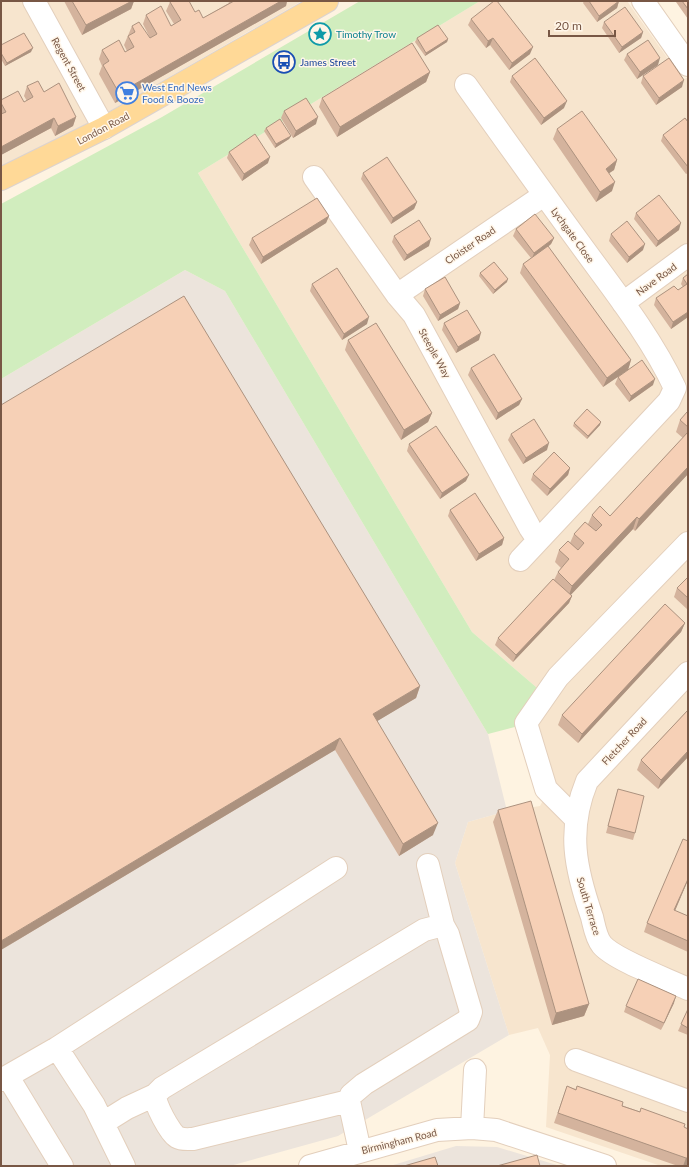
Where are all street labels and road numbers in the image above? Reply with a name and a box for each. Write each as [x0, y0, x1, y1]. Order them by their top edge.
street label: Regent Street [49, 35, 89, 93]
street label: London Road [75, 109, 131, 147]
street label: Lychgate Close [549, 205, 597, 265]
street label: Cloister Road [442, 224, 498, 266]
street label: Nave Road [633, 260, 679, 298]
street label: Steeple Way [416, 326, 454, 381]
street label: Fletcher Road [599, 715, 649, 767]
street label: South Terrace [574, 875, 604, 937]
street label: Birmingham Road [360, 1126, 438, 1156]

